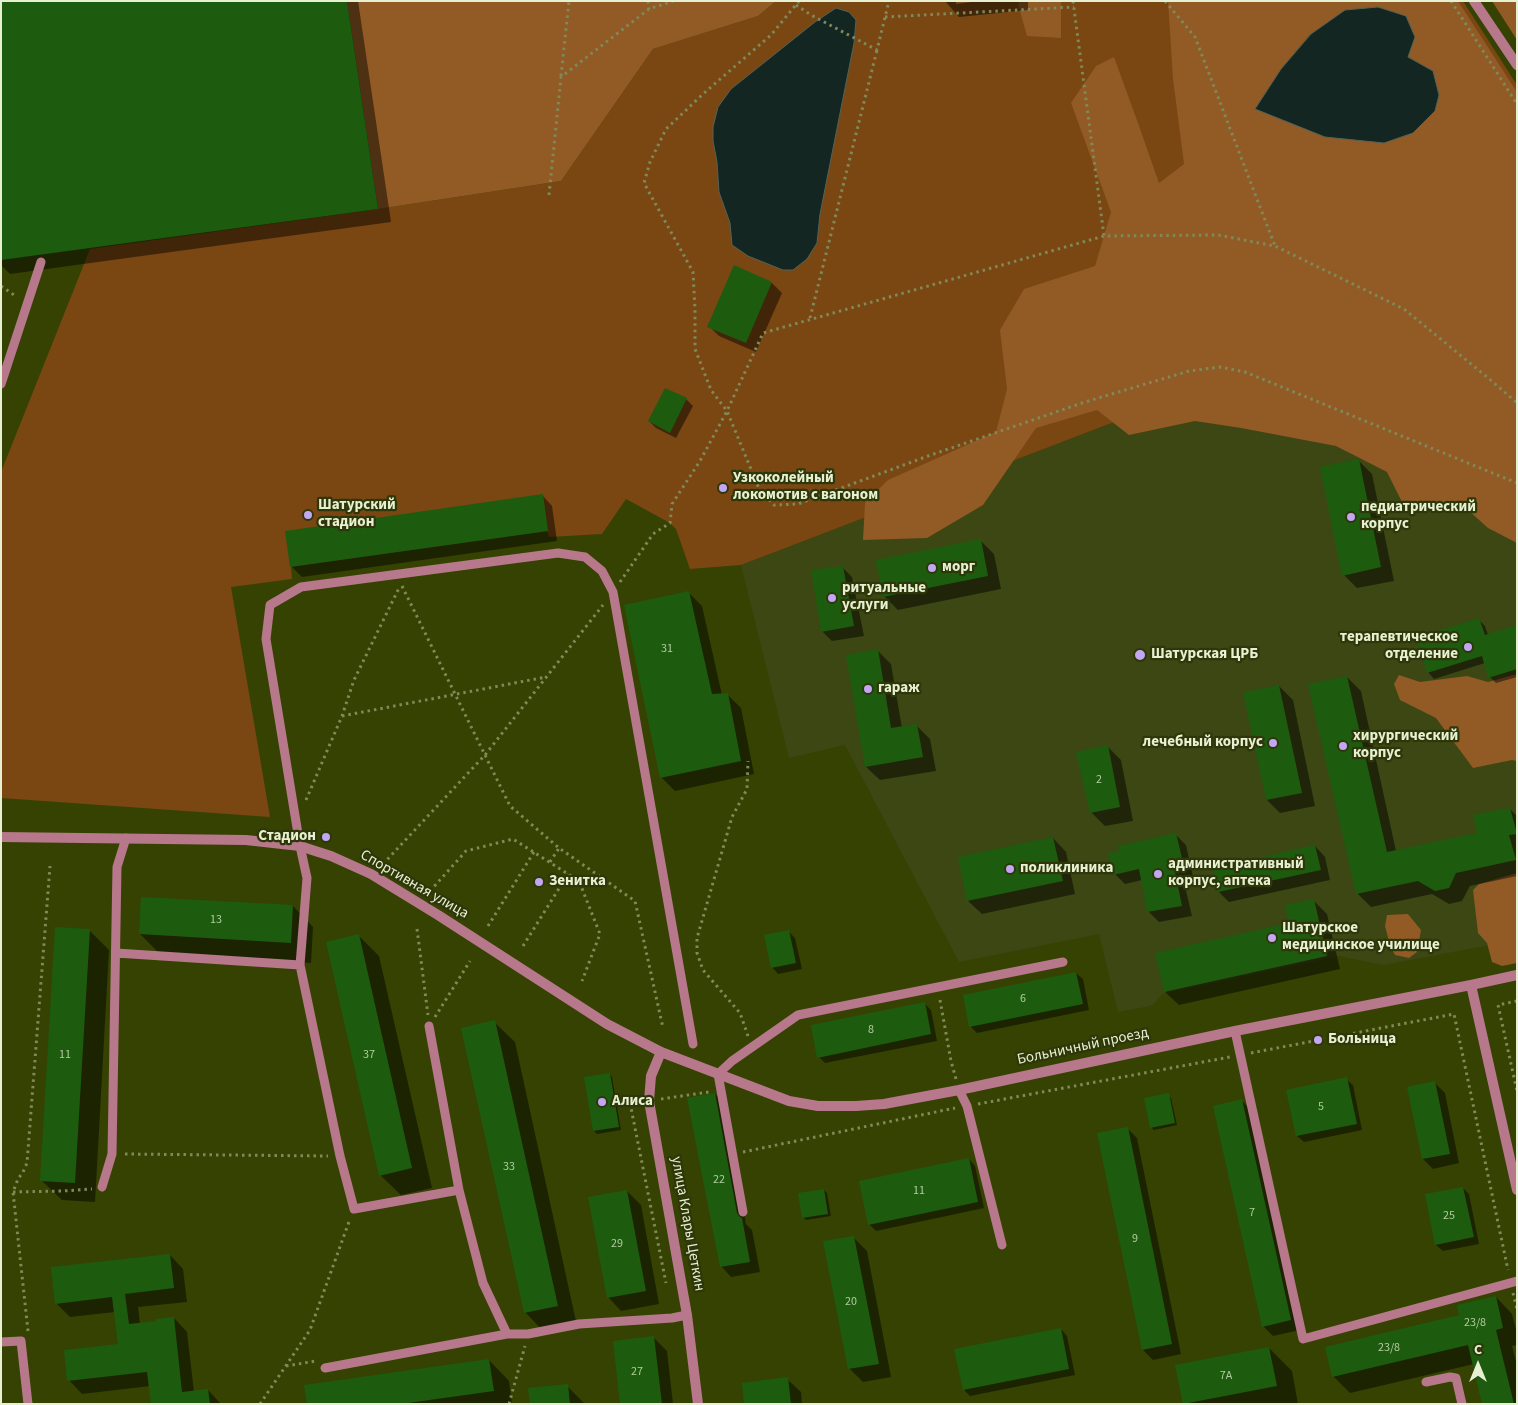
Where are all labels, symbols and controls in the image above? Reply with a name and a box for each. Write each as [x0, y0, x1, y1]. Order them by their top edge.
place label: Узкоколейный локомотив с вагоном [733, 470, 878, 505]
marker: Узкоколейный локомотив с вагоном [717, 482, 729, 494]
place label: Шатурский стадион [318, 497, 396, 532]
place label: педиатрический корпус [1361, 499, 1476, 534]
marker: Шатурский стадион [302, 509, 314, 521]
marker: педиатрический корпус [1345, 511, 1357, 523]
place label: морг [942, 559, 975, 577]
marker: морг [926, 562, 938, 574]
place label: ритуальные услуги [842, 580, 926, 615]
marker: ритуальные услуги [826, 592, 838, 604]
place label: терапевтическое отделение [1340, 629, 1458, 664]
marker: терапевтическое отделение [1462, 641, 1474, 653]
house number: 31 [661, 642, 673, 656]
place label: Шатурская ЦРБ [1151, 646, 1258, 664]
marker: Шатурская ЦРБ [1133, 648, 1147, 662]
place label: гараж [878, 680, 920, 698]
marker: гараж [862, 683, 874, 695]
place label: хирургический корпус [1353, 728, 1458, 763]
place label: лечебный корпус [1143, 734, 1263, 752]
marker: лечебный корпус [1267, 737, 1279, 749]
marker: хирургический корпус [1337, 740, 1349, 752]
house number: 2 [1096, 773, 1102, 787]
place label: Стадион [258, 828, 316, 846]
marker: Стадион [320, 831, 332, 843]
street label: Спортивная улица [357, 847, 471, 923]
place label: административный корпус, аптека [1168, 856, 1304, 891]
place label: поликлиника [1020, 860, 1113, 878]
marker: поликлиника [1004, 863, 1016, 875]
marker: административный корпус, аптека [1152, 868, 1164, 880]
place label: Зенитка [549, 873, 606, 891]
marker: Зенитка [533, 876, 545, 888]
house number: 13 [210, 913, 222, 927]
place label: Шатурское медицинское училище [1282, 920, 1440, 955]
marker: Шатурское медицинское училище [1266, 932, 1278, 944]
house number: 6 [1020, 992, 1026, 1006]
house number: 8 [868, 1023, 874, 1037]
street label: Больничный проезд [1016, 1024, 1150, 1070]
place label: Больница [1328, 1031, 1396, 1049]
marker: Больница [1312, 1034, 1324, 1046]
house number: 11 [59, 1048, 71, 1062]
house number: 37 [363, 1048, 375, 1062]
place label: Алиса [612, 1093, 653, 1111]
marker: Алиса [596, 1096, 608, 1108]
house number: 5 [1318, 1100, 1324, 1114]
street label: улица Клары Цеткин [666, 1155, 708, 1293]
house number: 33 [503, 1160, 515, 1174]
house number: 22 [713, 1173, 725, 1187]
house number: 11 [913, 1184, 925, 1198]
house number: 7 [1249, 1206, 1255, 1220]
house number: 25 [1443, 1209, 1455, 1223]
house number: 9 [1132, 1232, 1138, 1246]
house number: 29 [611, 1237, 623, 1251]
house number: 20 [845, 1295, 857, 1309]
house number: 23/8 [1464, 1316, 1486, 1330]
north arrow [1453, 1340, 1503, 1390]
text: С [1474, 1340, 1482, 1360]
house number: 23/8 [1378, 1341, 1400, 1355]
house number: 27 [631, 1365, 643, 1379]
house number: 7А [1220, 1369, 1232, 1383]

